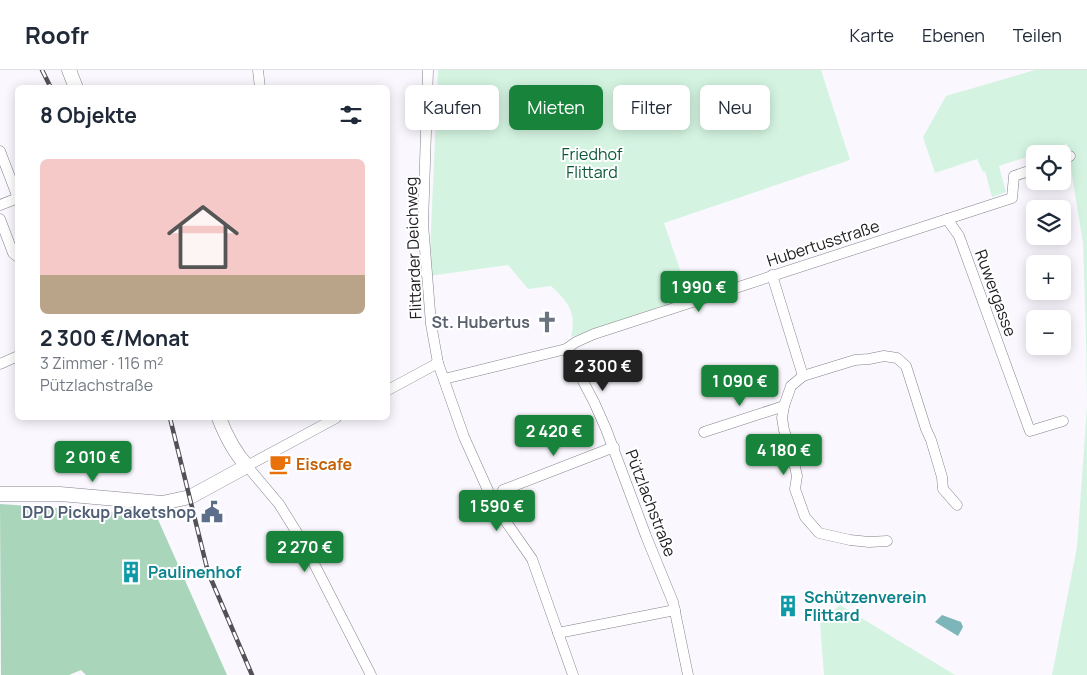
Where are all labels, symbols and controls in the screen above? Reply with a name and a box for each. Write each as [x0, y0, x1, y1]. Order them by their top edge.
text: Roofr [25, 18, 89, 51]
text: Karte [850, 23, 894, 47]
text: Ebenen [922, 23, 985, 47]
text: Teilen [1013, 23, 1062, 47]
chip: Kaufen [405, 85, 499, 130]
chip: Mieten [509, 85, 603, 130]
chip: Filter [613, 85, 690, 130]
chip: Neu [700, 85, 770, 130]
text: 8 Objekte [40, 101, 137, 129]
icon: filters [337, 101, 365, 129]
park label: Friedhof Flittard [561, 143, 623, 183]
map controls [1026, 145, 1071, 355]
button: locate [1026, 145, 1071, 190]
street label: Flittarder Deichweg [400, 176, 426, 320]
icon: home [158, 192, 248, 282]
button: layers [1026, 200, 1071, 245]
street label: Hubertusstraße [764, 214, 882, 272]
street label: Ruwergasse [970, 247, 1022, 339]
button: + [1026, 255, 1071, 300]
pin: 1 990 € [653, 270, 745, 313]
text: 1 990 € [672, 276, 726, 298]
church icon: St. Hubertus [534, 309, 560, 335]
button: − [1026, 310, 1071, 355]
place label: St. Hubertus [431, 311, 530, 333]
text: 2 300 €/Monat [40, 324, 189, 352]
pin: 2 300 € [557, 350, 649, 392]
text: 3 Zimmer · 116 m² [40, 352, 163, 374]
text: 2 300 € [574, 355, 632, 377]
pin: 1 090 € [694, 364, 786, 407]
text: 1 090 € [712, 370, 768, 392]
text: Pützlachstraße [40, 374, 153, 396]
pin: 2 420 € [508, 414, 600, 457]
text: 2 420 € [526, 420, 582, 442]
pin: 4 180 € [738, 434, 830, 476]
text: 4 180 € [757, 439, 811, 461]
pin: 2 010 € [47, 440, 139, 483]
text: 2 010 € [66, 446, 120, 468]
street label: Pützlachstraße [620, 446, 682, 560]
cafe icon: Eiscafe [267, 451, 293, 477]
place label: Eiscafe [296, 453, 353, 475]
pin: 1 590 € [451, 490, 543, 532]
text: 1 590 € [470, 495, 524, 517]
public building icon: DPD Pickup Paketshop [199, 499, 225, 525]
place label: DPD Pickup Paketshop [22, 501, 196, 523]
pin: 2 270 € [259, 530, 351, 573]
text: 2 270 € [277, 536, 333, 558]
building icon: Paulinenhof [118, 559, 144, 585]
place label: Paulinenhof [148, 561, 241, 583]
place label: Schützenverein Flittard [804, 586, 926, 626]
building icon: Schützenverein Flittard [775, 593, 801, 619]

